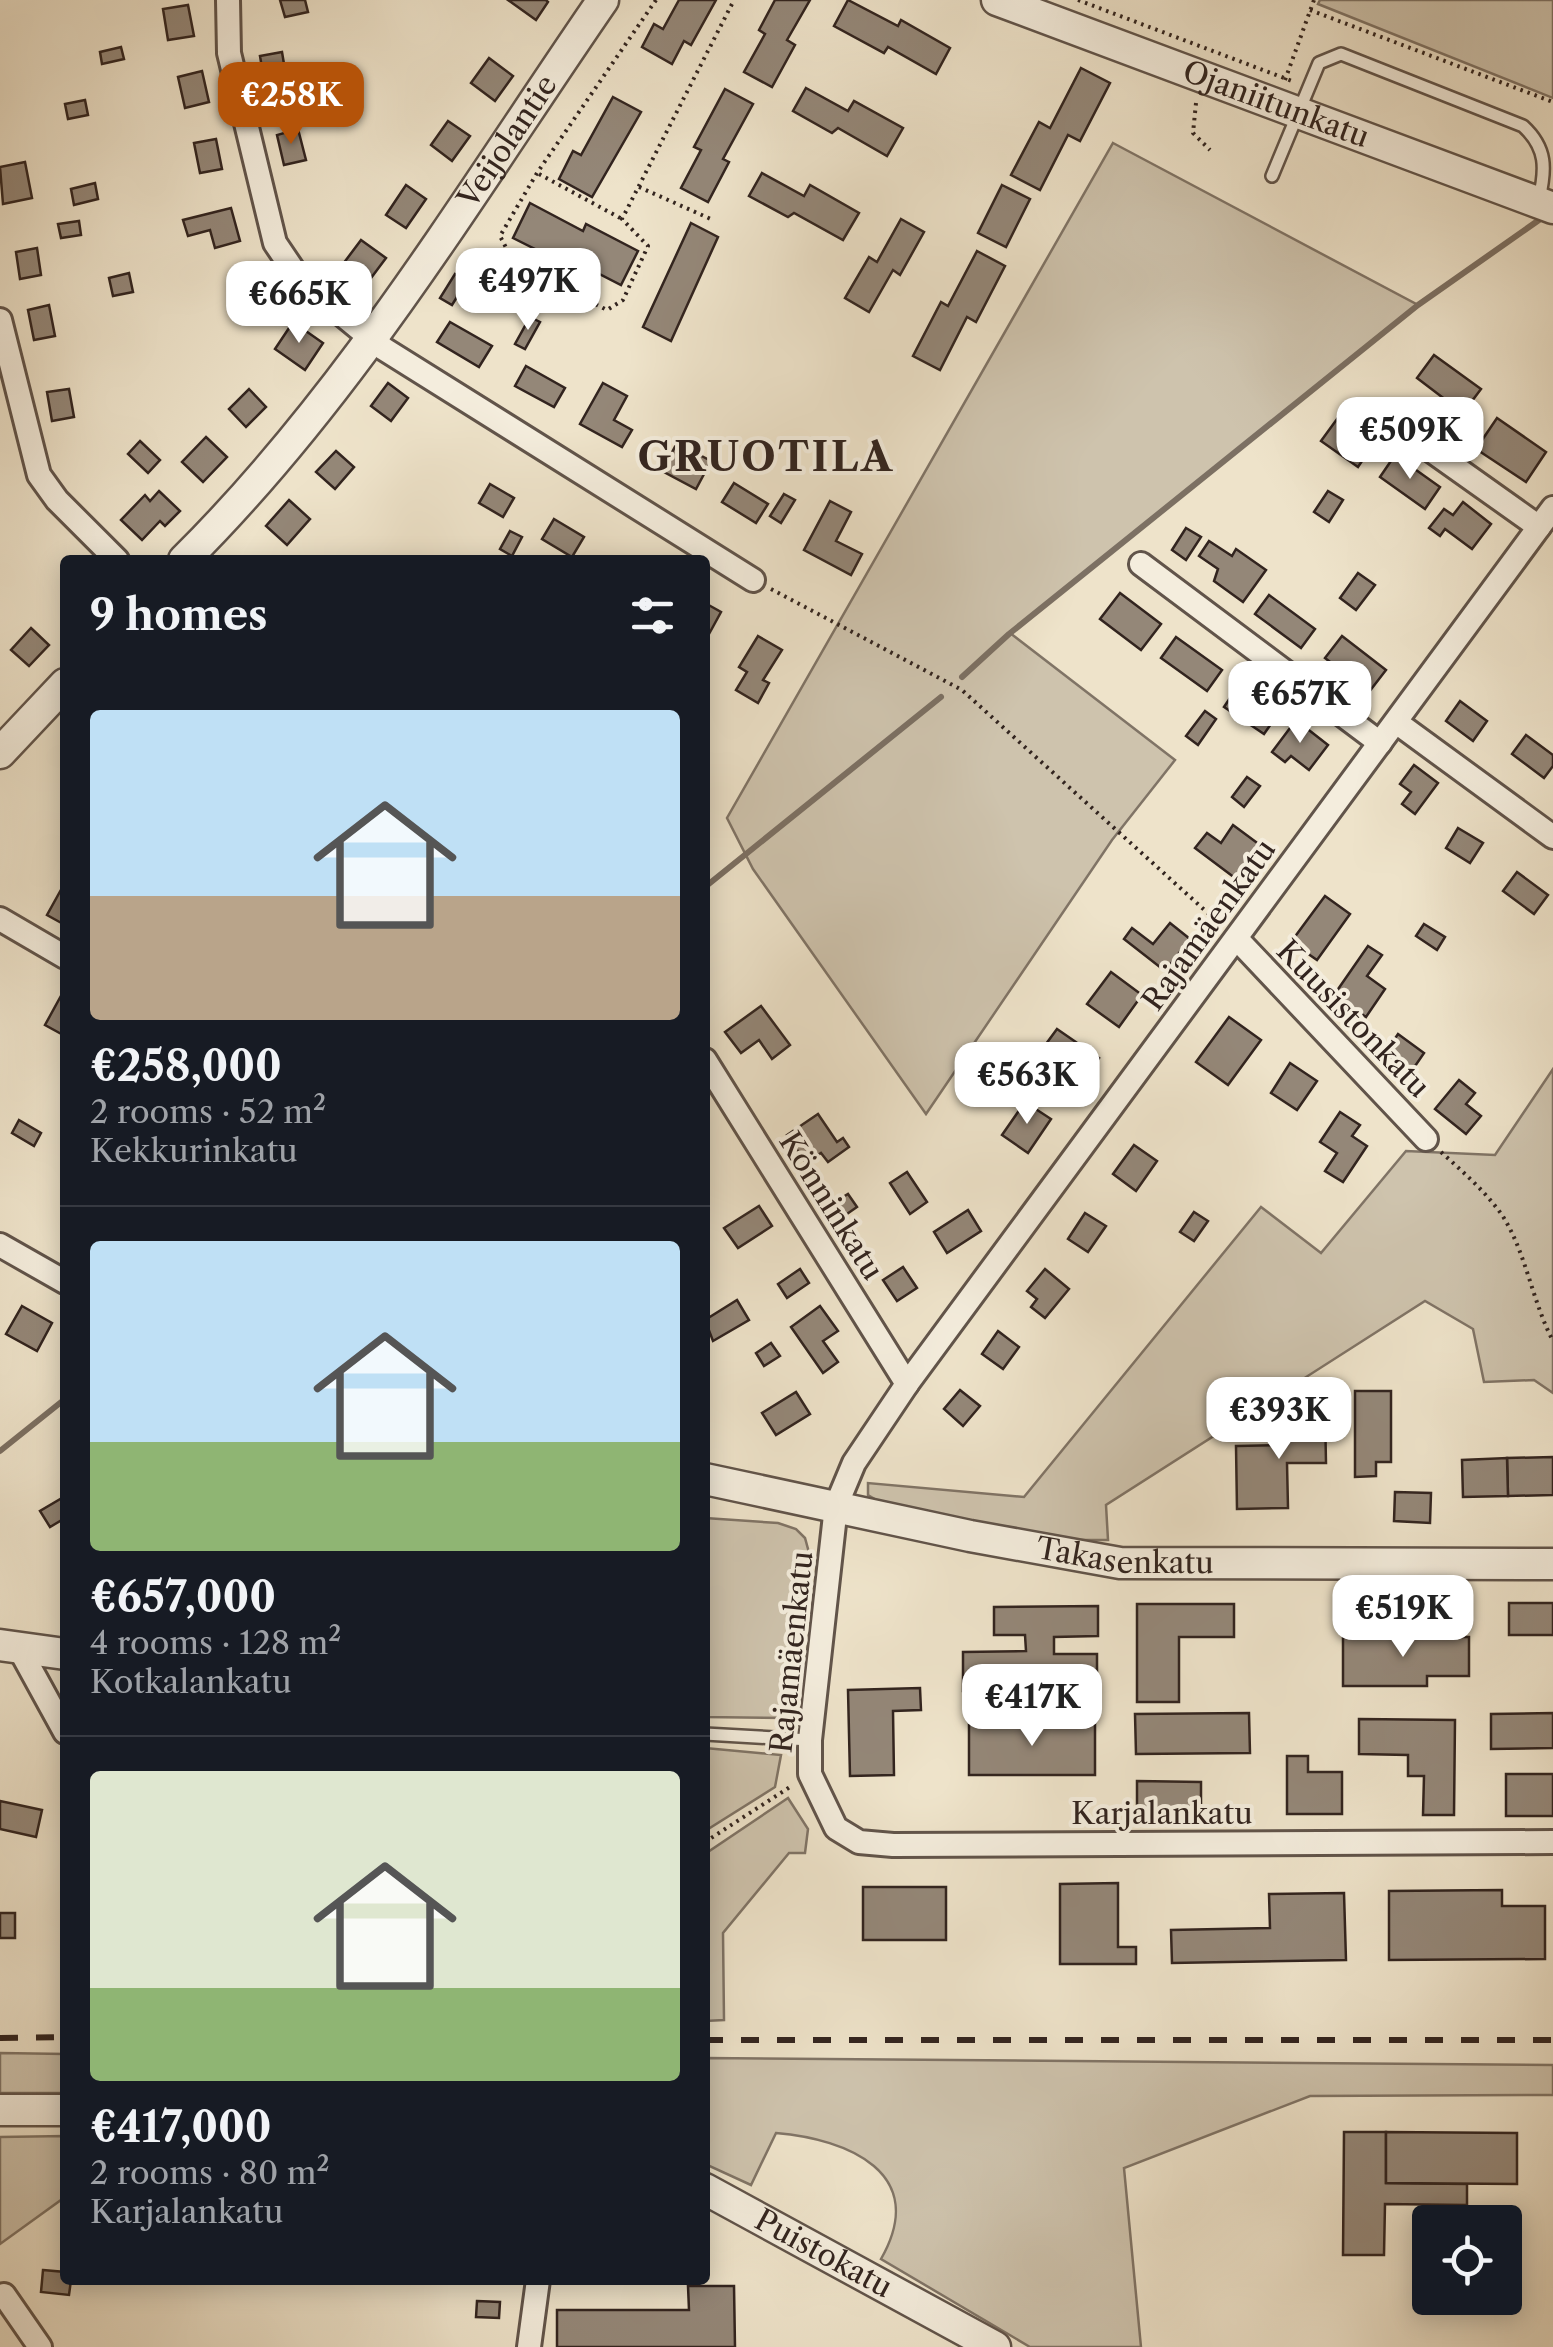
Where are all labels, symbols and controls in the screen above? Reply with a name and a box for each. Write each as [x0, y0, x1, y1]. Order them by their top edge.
street label: Ojaniitunkatu [1178, 52, 1375, 156]
pin: €258K [221, 62, 361, 147]
street label: Veijolantie [449, 68, 565, 215]
text: €258K [240, 75, 342, 114]
pin: €497K [458, 248, 598, 333]
pin: €665K [229, 261, 369, 346]
text: €497K [478, 261, 578, 300]
text: €665K [248, 274, 350, 313]
pin: €509K [1340, 397, 1480, 482]
text: €509K [1358, 410, 1462, 449]
district label: GRUOTILA [638, 432, 894, 481]
icon: filters [625, 588, 680, 643]
text: 9 homes [90, 589, 268, 641]
pin: €657K [1230, 661, 1370, 746]
text: €657K [1250, 674, 1350, 713]
icon: home [295, 775, 475, 955]
street label: Rajamäenkatu [1134, 832, 1283, 1018]
street label: Kuusistonkatu [1269, 932, 1438, 1105]
text: €258,000 [90, 1040, 282, 1092]
pin: €563K [957, 1042, 1097, 1127]
text: €563K [977, 1055, 1077, 1094]
text: 2 rooms · 52 m² [90, 1092, 326, 1131]
street label: Könninkatu [771, 1125, 892, 1287]
text: Kekkurinkatu [90, 1131, 298, 1170]
icon: home [295, 1306, 475, 1486]
pin: €393K [1209, 1377, 1349, 1462]
text: €393K [1228, 1390, 1330, 1429]
street label: Takasenkatu [1034, 1529, 1214, 1581]
street label: Rajamäenkatu [762, 1549, 821, 1755]
text: €657,000 [90, 1571, 276, 1623]
pin: €519K [1333, 1575, 1473, 1660]
text: €519K [1354, 1588, 1452, 1627]
text: 4 rooms · 128 m² [90, 1623, 341, 1662]
text: Kotkalankatu [90, 1662, 292, 1701]
pin: €417K [962, 1664, 1102, 1749]
text: €417K [984, 1677, 1080, 1716]
street label: Karjalankatu [1071, 1795, 1253, 1832]
icon: home [295, 1836, 475, 2016]
text: €417,000 [90, 2101, 271, 2153]
text: 2 rooms · 80 m² [90, 2153, 330, 2192]
text: Karjalankatu [90, 2192, 283, 2231]
street label: Puistokatu [749, 2201, 899, 2306]
map controls [1412, 2205, 1522, 2315]
button: locate [1412, 2205, 1522, 2315]

